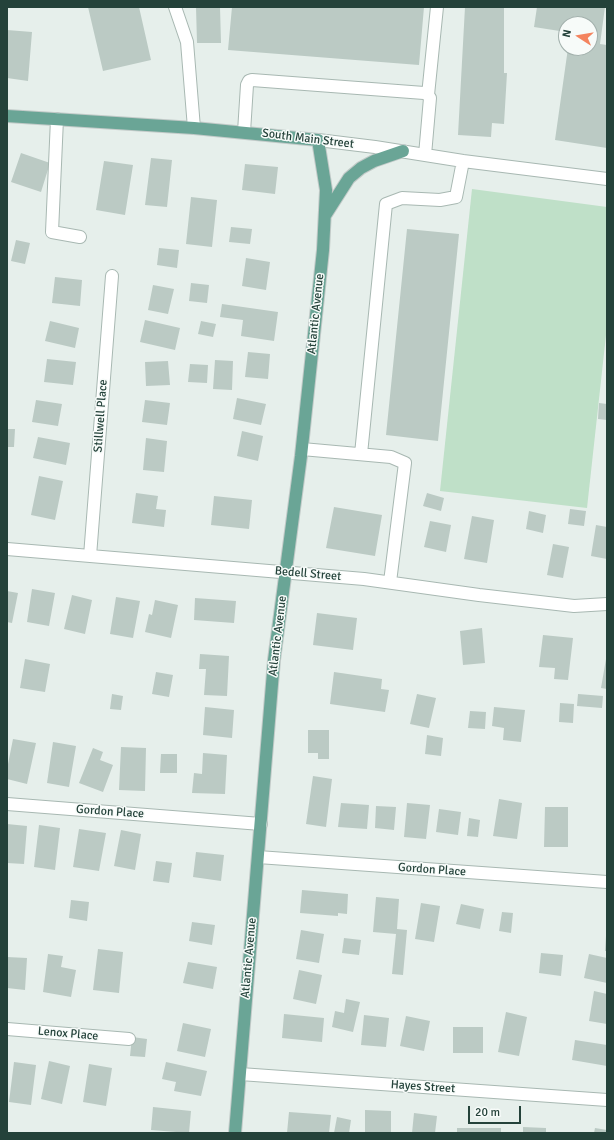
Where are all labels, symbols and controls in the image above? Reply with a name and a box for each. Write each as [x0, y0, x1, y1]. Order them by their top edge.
north arrow [558, 16, 598, 56]
text: N [560, 29, 574, 39]
street label: South Main Street [261, 126, 355, 152]
street label: Atlantic Avenue [305, 273, 327, 355]
street label: Stillwell Place [91, 379, 111, 453]
street label: Bedell Street [274, 564, 342, 584]
street label: Atlantic Avenue [266, 595, 290, 677]
street label: Gordon Place [76, 802, 144, 822]
street label: Gordon Place [398, 860, 466, 880]
street label: Atlantic Avenue [238, 917, 260, 999]
street label: Lenox Place [37, 1024, 99, 1044]
street label: Hayes Street [390, 1078, 456, 1096]
scale bar [470, 1098, 523, 1124]
text: 20 m [475, 1105, 500, 1120]

